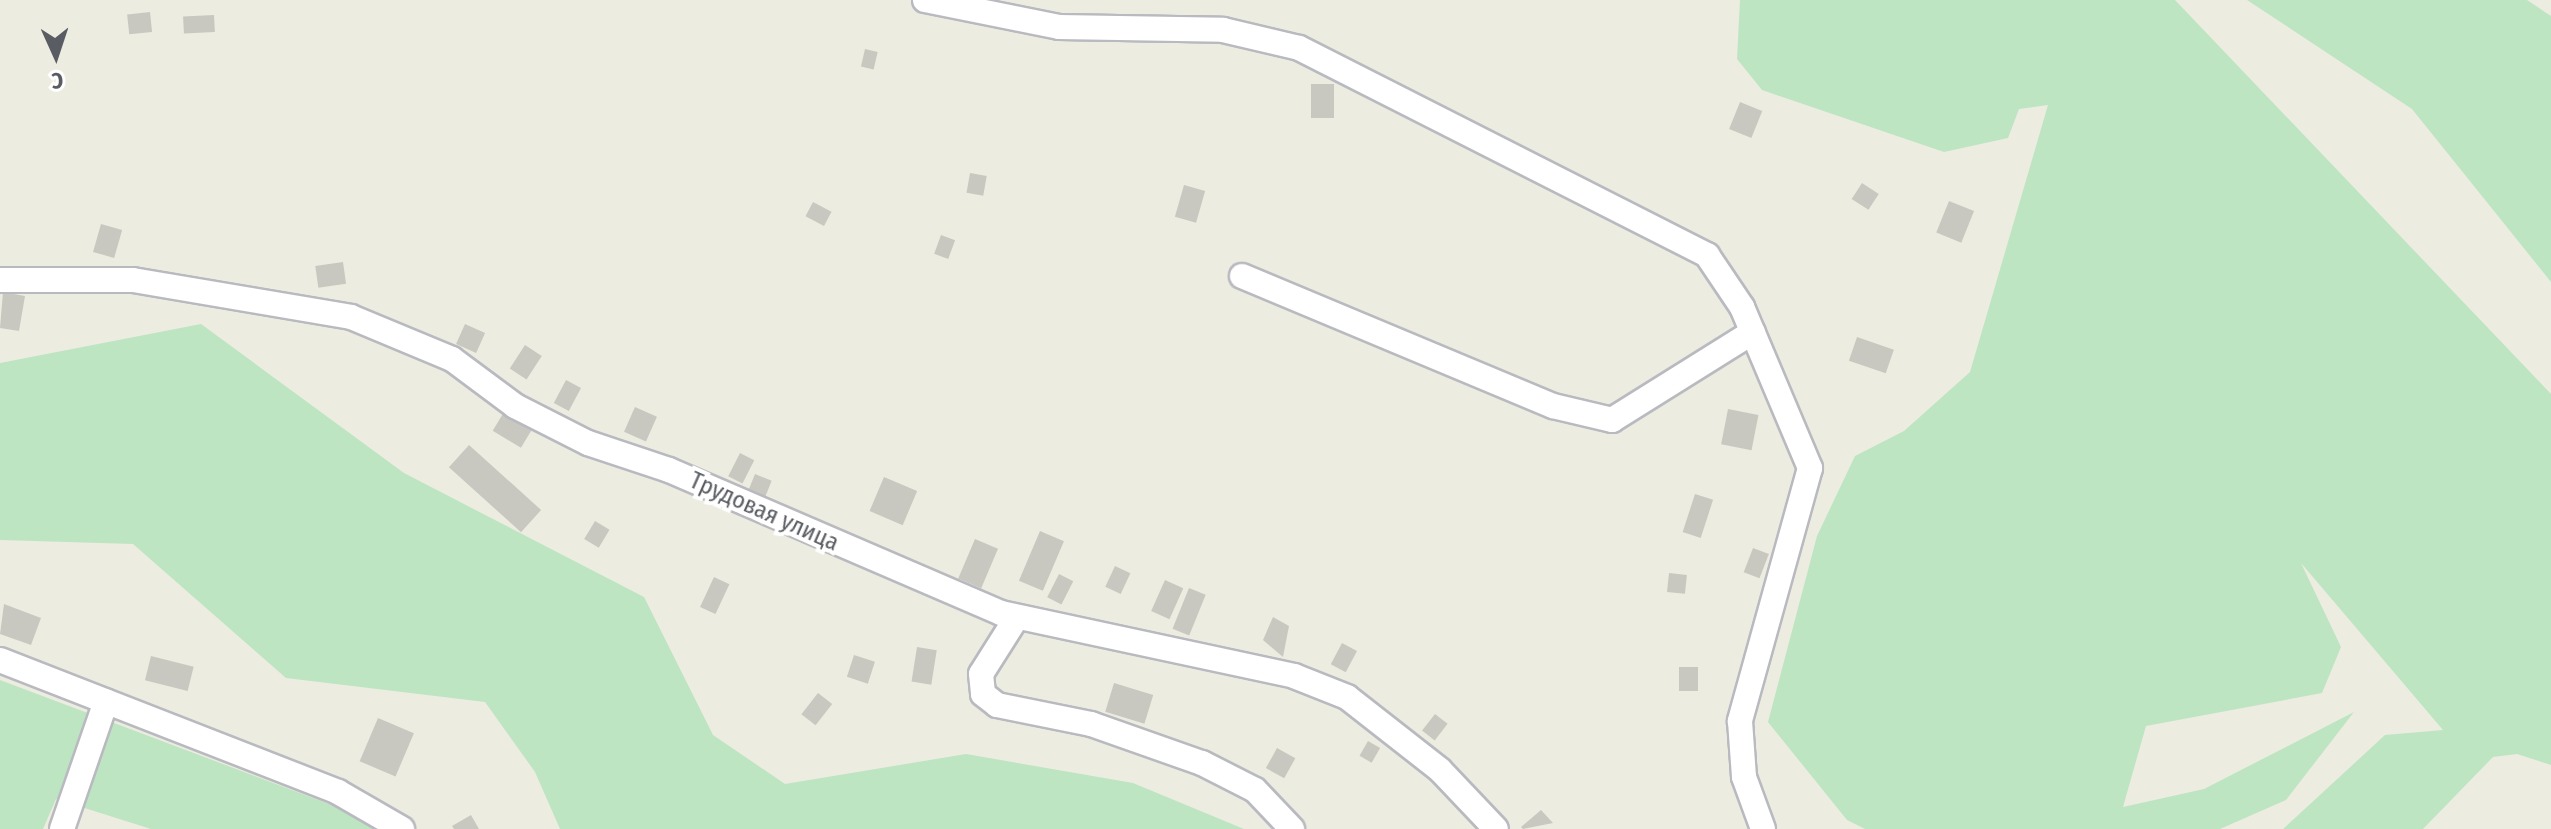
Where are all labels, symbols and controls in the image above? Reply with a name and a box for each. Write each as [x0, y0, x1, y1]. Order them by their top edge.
north arrow [16, 16, 96, 96]
text: С [51, 67, 64, 94]
street label: Трудовая улица [685, 466, 843, 558]

